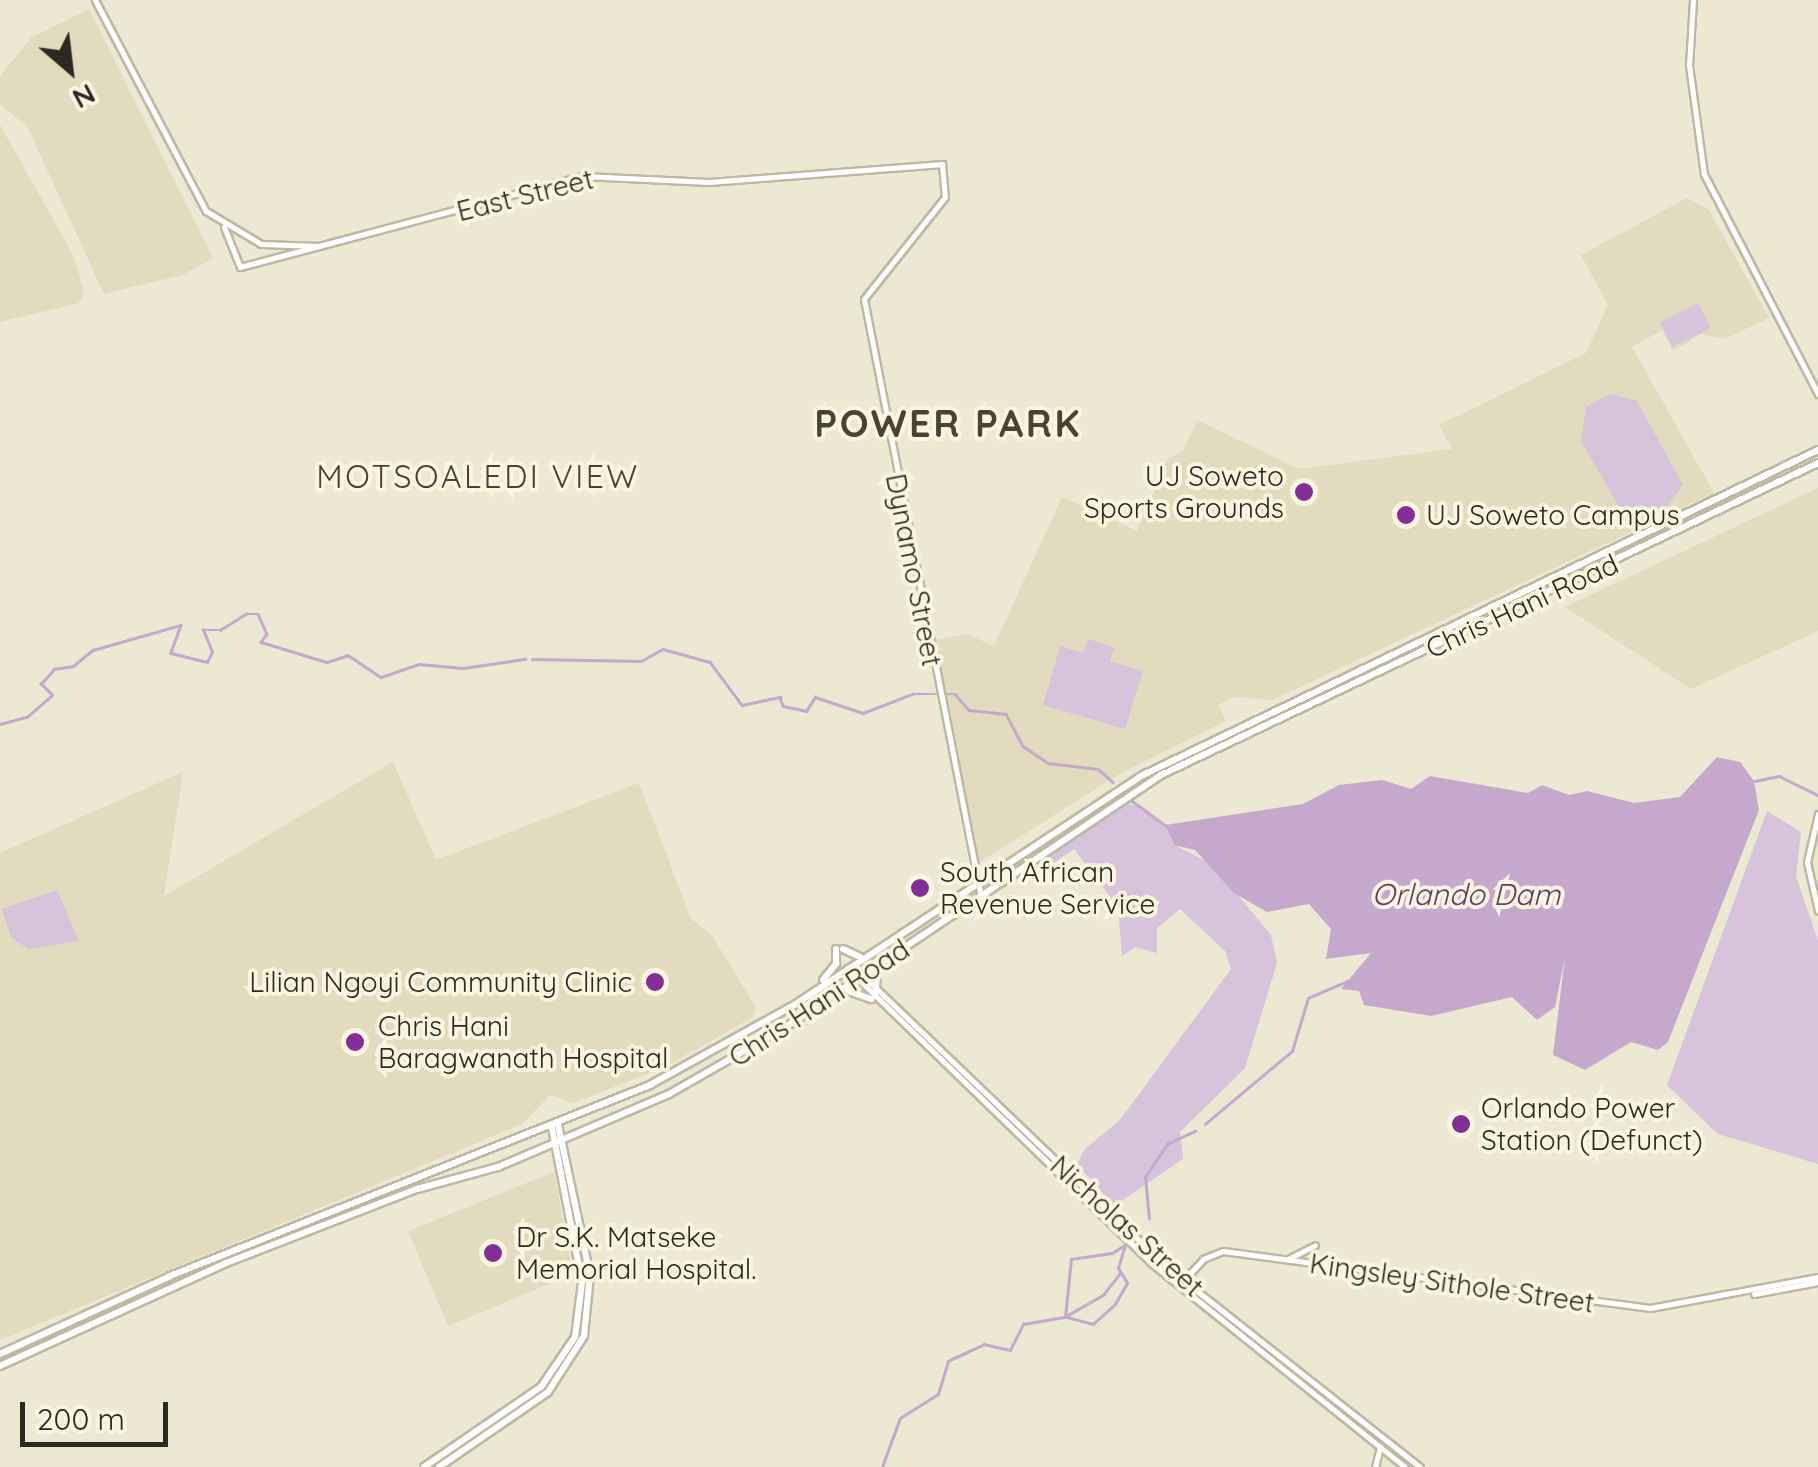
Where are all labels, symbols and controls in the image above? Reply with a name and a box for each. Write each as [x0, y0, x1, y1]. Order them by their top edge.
north arrow [20, 20, 120, 120]
text: N [67, 77, 102, 117]
street label: East Street [453, 162, 597, 228]
district label: POWER PARK [814, 401, 1082, 447]
district label: MOTSOALEDI VIEW [316, 457, 640, 495]
place label: UJ Soweto Sports Grounds [1084, 459, 1284, 525]
street label: Dynamo Street [879, 471, 949, 669]
marker: UJ Soweto Sports Grounds [1293, 481, 1315, 503]
place label: UJ Soweto Campus [1426, 498, 1680, 532]
marker: UJ Soweto Campus [1395, 504, 1417, 526]
street label: Chris Hani Road [1421, 547, 1623, 665]
place label: South African Revenue Service [940, 855, 1155, 921]
water label: Orlando Dam [1372, 876, 1560, 912]
marker: South African Revenue Service [909, 877, 931, 899]
street label: Chris Hani Road [723, 932, 915, 1074]
place label: Lilian Ngoyi Community Clinic [249, 965, 632, 999]
marker: Lilian Ngoyi Community Clinic [642, 969, 668, 995]
place label: Chris Hani Baragwanath Hospital [378, 1009, 668, 1075]
marker: Chris Hani Baragwanath Hospital [342, 1029, 368, 1055]
place label: Orlando Power Station (Defunct) [1481, 1091, 1703, 1157]
marker: Orlando Power Station (Defunct) [1450, 1113, 1472, 1135]
street label: Nicholas Street [1044, 1148, 1210, 1304]
place label: Dr S.K. Matseke Memorial Hospital. [516, 1220, 756, 1286]
marker: Dr S.K. Matseke Memorial Hospital. [480, 1240, 506, 1266]
street label: Kingsley Sithole Street [1308, 1246, 1596, 1320]
scale bar [25, 1382, 172, 1444]
text: 200 m [37, 1400, 125, 1438]

